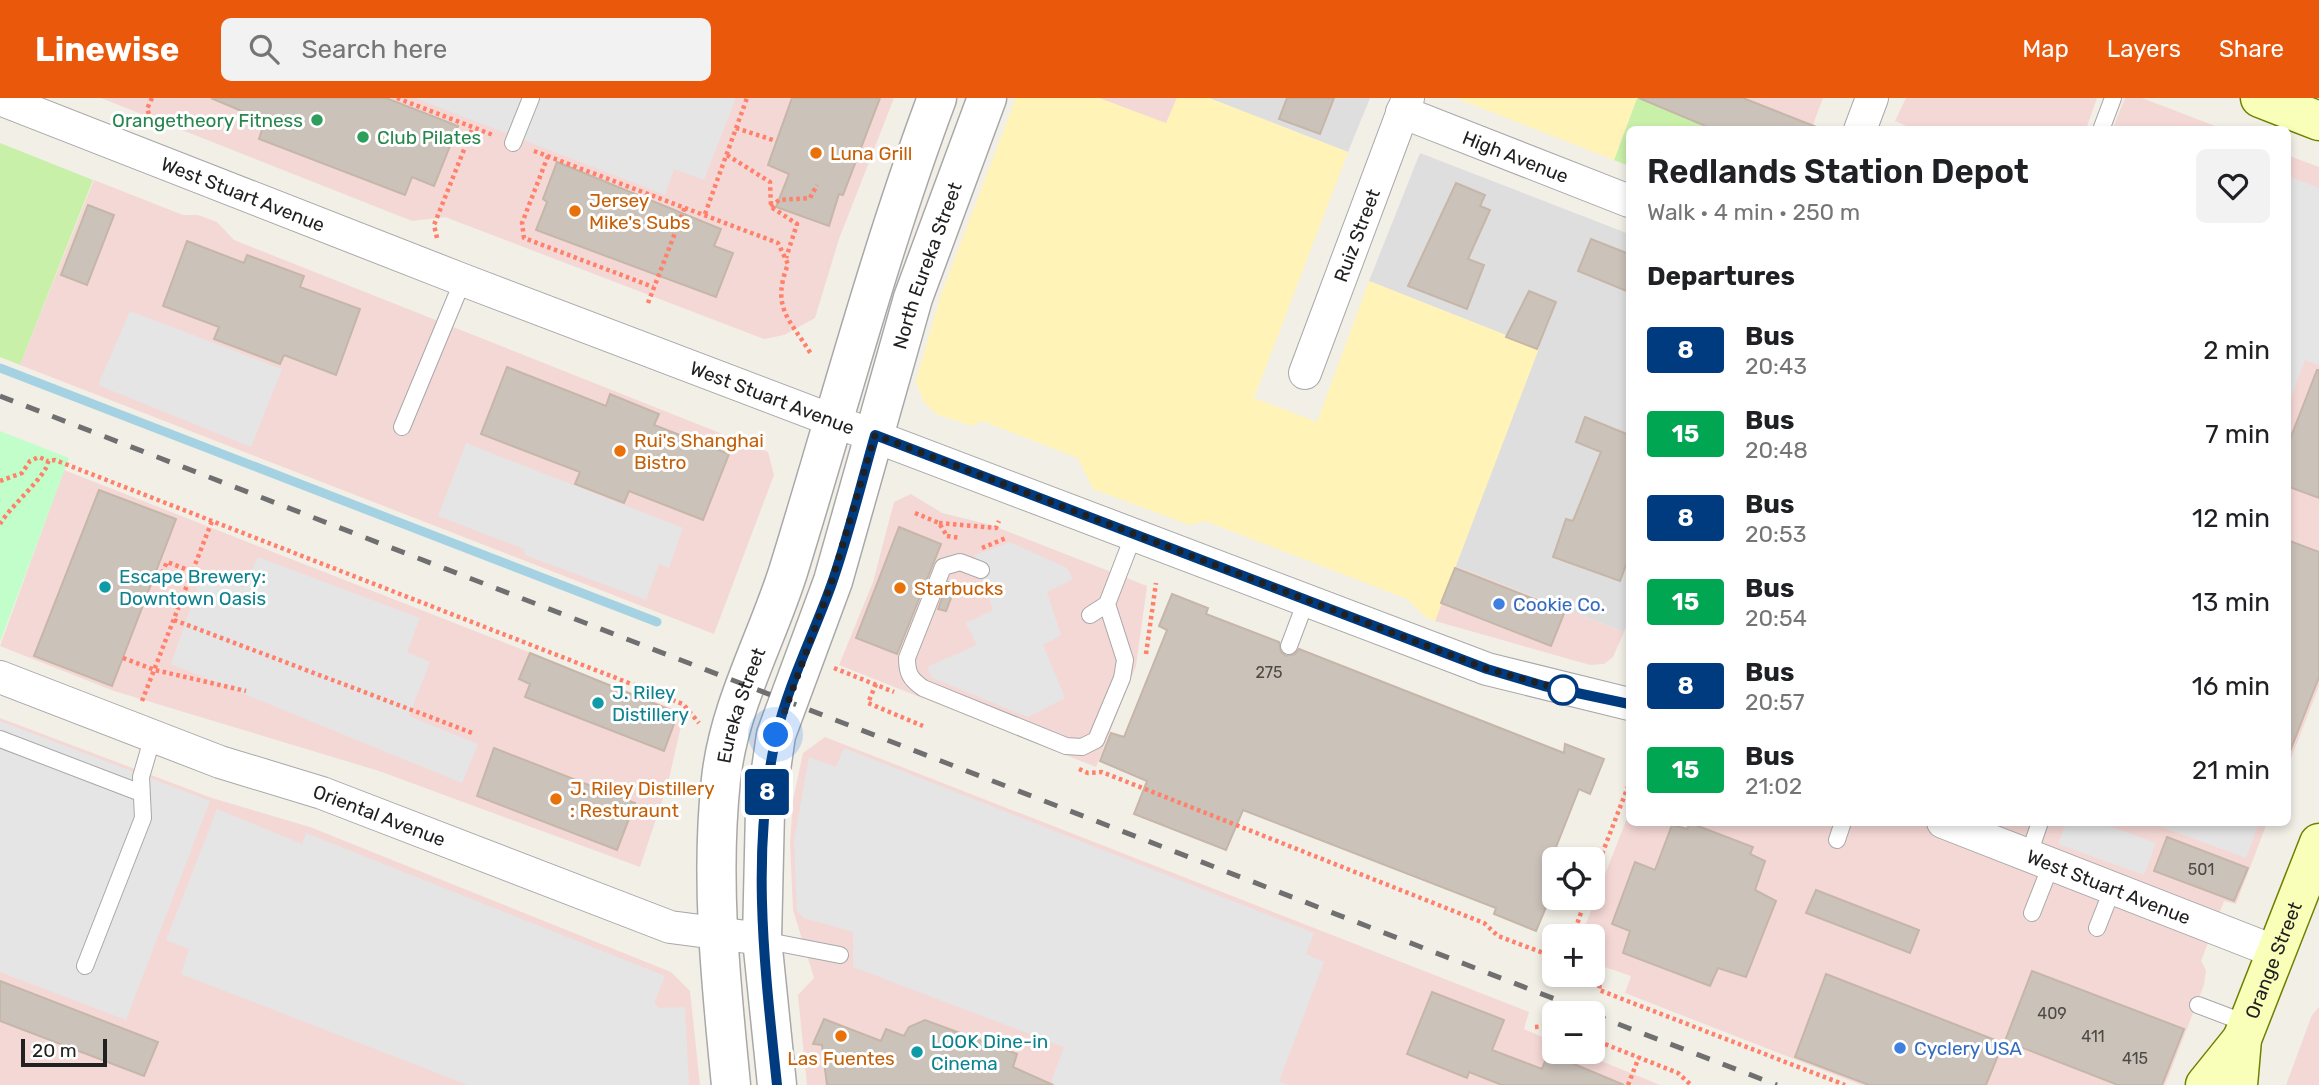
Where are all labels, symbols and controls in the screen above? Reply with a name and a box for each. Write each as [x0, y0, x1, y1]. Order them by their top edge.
search box [221, 18, 711, 81]
text: Linewise [35, 30, 179, 69]
icon: search [245, 30, 283, 68]
text: Search here [301, 34, 447, 65]
text: Map [2022, 35, 2069, 63]
text: Layers [2107, 35, 2181, 63]
text: Share [2219, 35, 2284, 63]
place label: Orangetheory Fitness [112, 109, 303, 132]
marker: Orangetheory Fitness [309, 112, 325, 128]
place label: Club Pilates [377, 126, 481, 149]
street label: High Avenue [1459, 126, 1572, 188]
marker: Club Pilates [355, 129, 371, 145]
place label: Luna Grill [830, 142, 912, 165]
marker: Luna Grill [808, 145, 824, 161]
button: heart [2196, 149, 2270, 223]
street label: West Stuart Avenue [158, 152, 328, 237]
text: Redlands Station Depot [1647, 152, 2029, 191]
street label: North Eureka Street [888, 179, 967, 352]
street label: Ruiz Street [1329, 185, 1385, 285]
place label: Jersey Mike's Subs [589, 189, 690, 234]
text: Walk · 4 min · 250 m [1647, 198, 1860, 226]
marker: Jersey Mike's Subs [567, 203, 583, 219]
text: Departures [1647, 261, 1795, 292]
text: Bus [1745, 321, 1794, 352]
text: 2 min [2203, 335, 2270, 366]
text: 8 [1677, 336, 1694, 364]
text: 20:43 [1745, 352, 1807, 380]
street label: West Stuart Avenue [687, 356, 857, 440]
text: Bus [1745, 405, 1794, 436]
text: 7 min [2205, 419, 2270, 450]
text: 15 [1672, 420, 1699, 448]
place label: Rui's Shanghai Bistro [634, 429, 764, 474]
text: 20:48 [1745, 436, 1808, 464]
marker: Rui's Shanghai Bistro [612, 443, 628, 459]
text: Bus [1745, 489, 1794, 520]
text: 12 min [2192, 503, 2270, 534]
text: 8 [1677, 504, 1694, 532]
text: 20:53 [1745, 520, 1806, 548]
place label: Escape Brewery: Downtown Oasis [119, 565, 266, 610]
text: Bus [1745, 573, 1794, 604]
place label: Starbucks [914, 577, 1004, 600]
marker: Escape Brewery: Downtown Oasis [97, 579, 113, 595]
marker: Starbucks [892, 580, 908, 596]
text: 13 min [2192, 587, 2270, 618]
text: 15 [1672, 588, 1699, 616]
place label: Cookie Co. [1513, 593, 1605, 616]
marker: Cookie Co. [1491, 596, 1507, 612]
text: 20:54 [1745, 604, 1807, 632]
street label: Eureka Street [712, 644, 771, 765]
text: Bus [1745, 657, 1794, 688]
house number: 275 [1255, 663, 1283, 682]
text: 16 min [2192, 671, 2270, 702]
text: 8 [1677, 672, 1694, 700]
unlabelled marker [1548, 675, 1578, 705]
place label: J. Riley Distillery [612, 681, 689, 726]
text: 20:57 [1745, 688, 1804, 716]
marker: J. Riley Distillery [590, 695, 606, 711]
your location [758, 717, 793, 752]
text: Bus [1745, 741, 1794, 772]
text: 21 min [2192, 755, 2270, 786]
text: 15 [1672, 756, 1699, 784]
line badge: 8 [744, 769, 790, 815]
text: 21:02 [1745, 772, 1802, 800]
place label: J. Riley Distillery : Resturaunt [570, 777, 715, 822]
text: 8 [759, 778, 775, 806]
street label: Oriental Avenue [310, 780, 449, 851]
marker: J. Riley Distillery : Resturaunt [548, 791, 564, 807]
street label: West Stuart Avenue [2023, 845, 2194, 930]
map controls [1542, 847, 1605, 1064]
button: locate [1542, 847, 1605, 910]
house number: 501 [2188, 860, 2214, 879]
street label: Orange Street [2240, 898, 2307, 1022]
button: + [1542, 924, 1605, 987]
button: − [1542, 1001, 1605, 1064]
house number: 409 [2037, 1004, 2067, 1023]
house number: 411 [2081, 1027, 2105, 1046]
marker: Las Fuentes [833, 1028, 849, 1044]
place label: LOOK Dine-in Cinema [931, 1030, 1048, 1075]
scale bar [21, 1036, 107, 1068]
place label: Cyclery USA [1914, 1037, 2022, 1060]
text: 20 m [32, 1039, 77, 1062]
marker: Cyclery USA [1892, 1040, 1908, 1056]
marker: LOOK Dine-in Cinema [909, 1044, 925, 1060]
place label: Las Fuentes [787, 1047, 895, 1070]
house number: 415 [2122, 1049, 2148, 1068]

